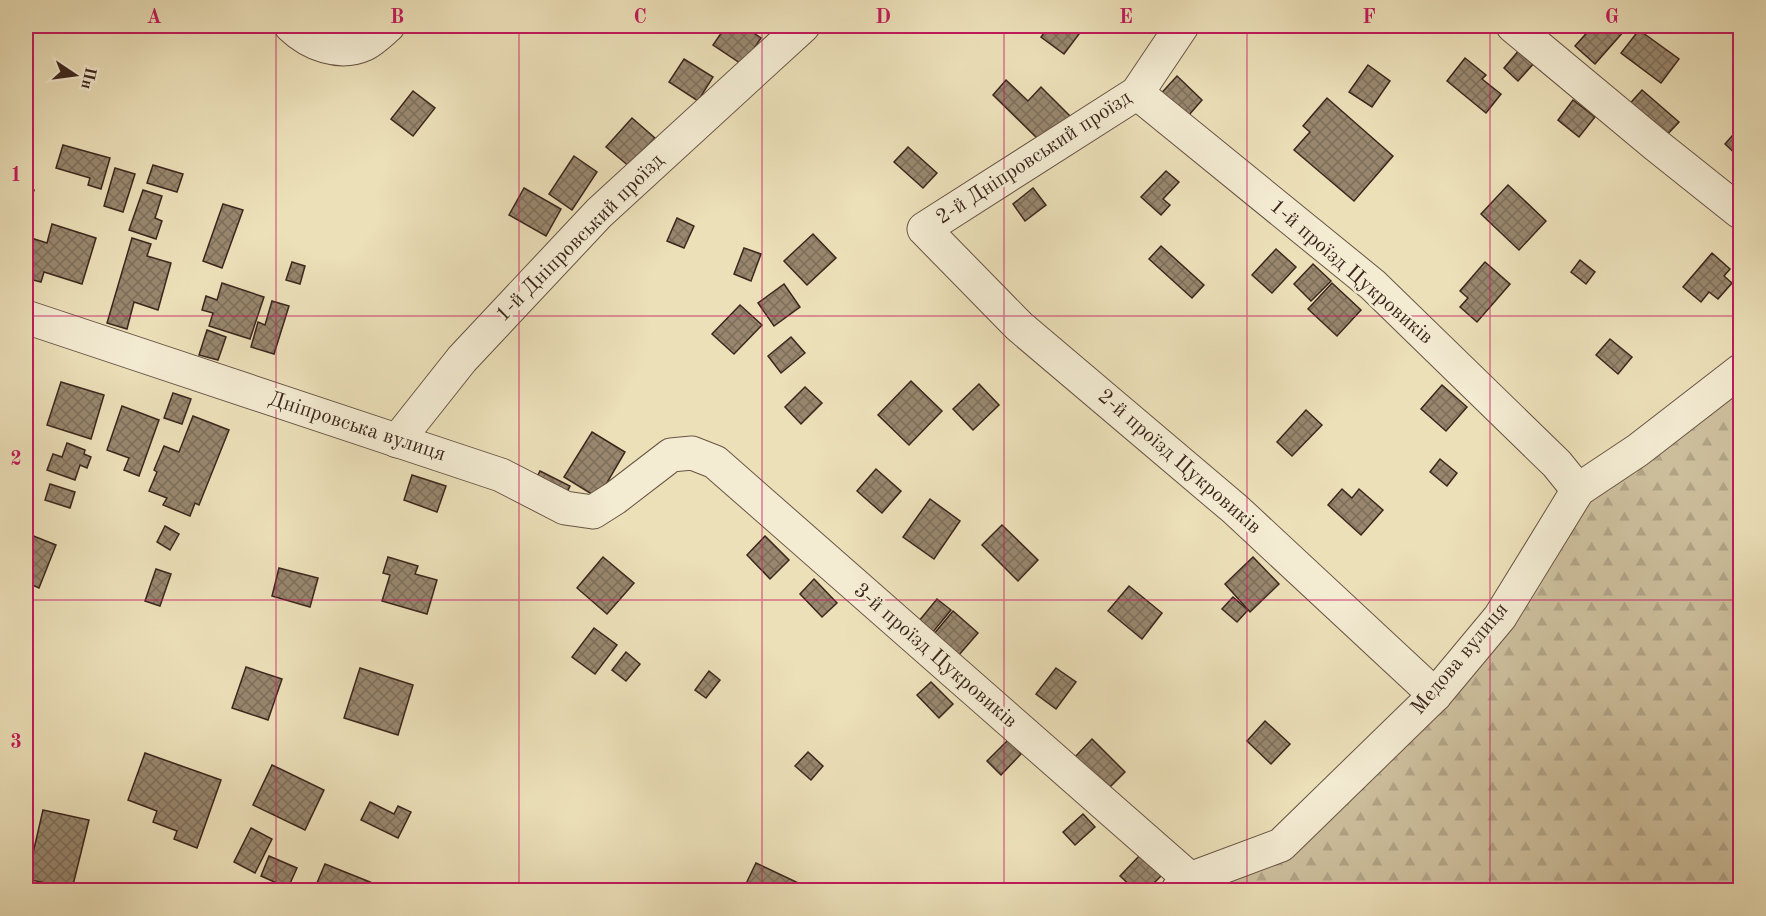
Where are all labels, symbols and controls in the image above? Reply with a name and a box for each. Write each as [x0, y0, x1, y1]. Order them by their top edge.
text: A [146, 8, 162, 28]
text: B [390, 8, 404, 28]
text: C [633, 8, 647, 28]
text: D [875, 8, 891, 28]
text: E [1119, 8, 1133, 28]
text: F [1362, 8, 1376, 28]
text: G [1605, 8, 1619, 28]
north arrow [45, 45, 105, 105]
text: Пн [77, 65, 98, 90]
street label: 2-й Дніпровський проїзд [933, 87, 1136, 229]
street label: 1-й Дніпровський проїзд [492, 150, 668, 326]
text: 1 [10, 166, 22, 186]
street label: 1-й проїзд Цукровиків [1265, 196, 1437, 348]
street label: 2-й проїзд Цукровиків [1093, 386, 1265, 538]
street label: Дніпровська вулиця [266, 388, 448, 466]
text: 2 [10, 450, 22, 470]
street label: 3-й проїзд Цукровиків [849, 580, 1021, 732]
street label: Медова вулиця [1407, 599, 1513, 719]
text: 3 [10, 733, 22, 753]

